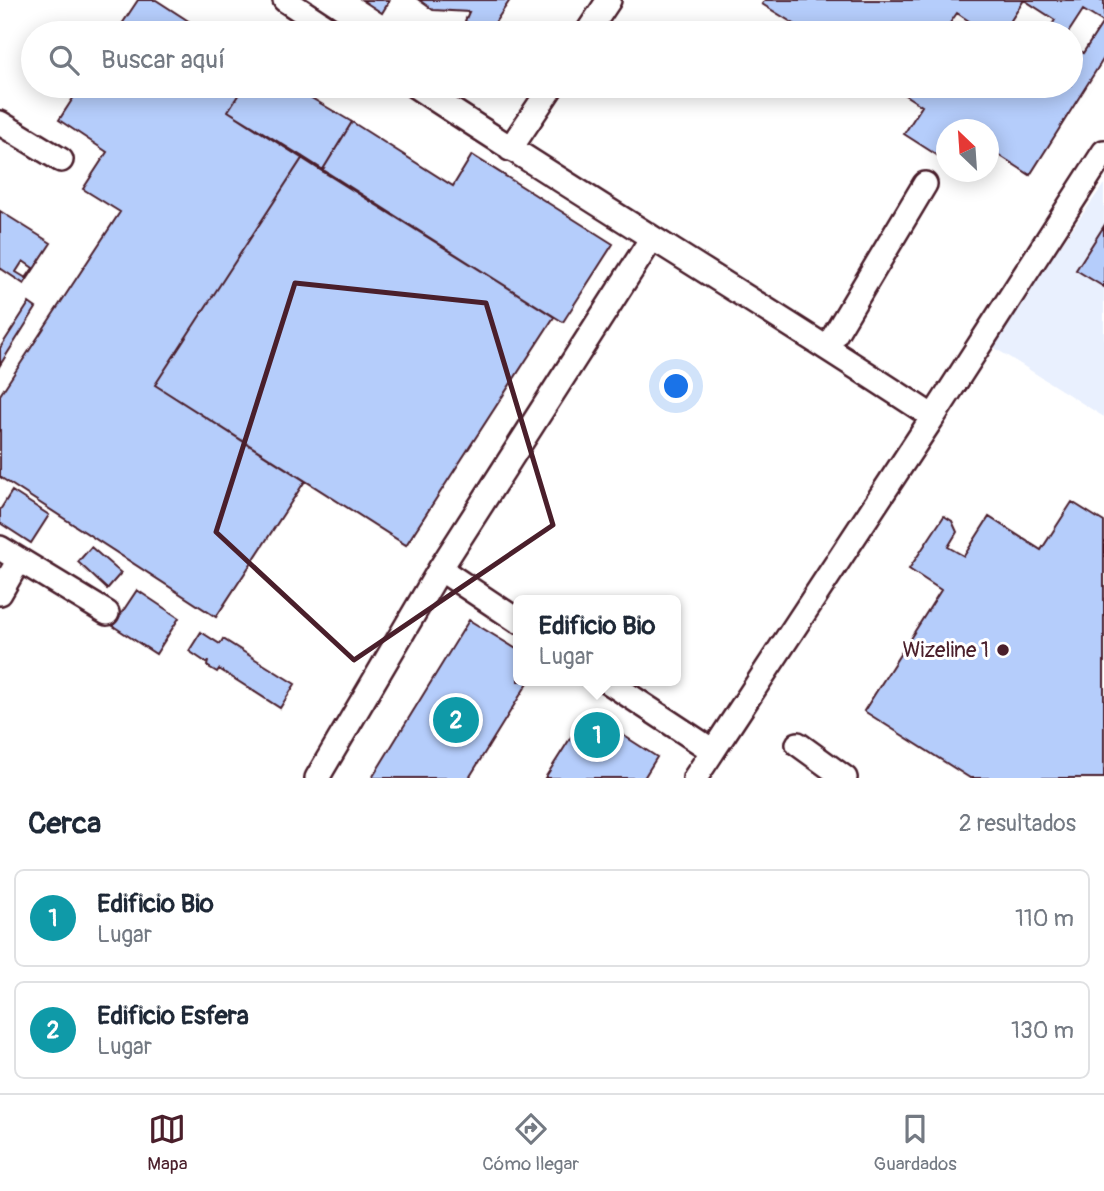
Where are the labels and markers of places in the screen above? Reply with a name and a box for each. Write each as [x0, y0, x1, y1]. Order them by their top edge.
place label: Wizeline 1 [903, 637, 989, 664]
marker: Wizeline 1 [995, 642, 1011, 658]
pin: 2 [433, 694, 479, 746]
pin: 1 [574, 709, 620, 761]

